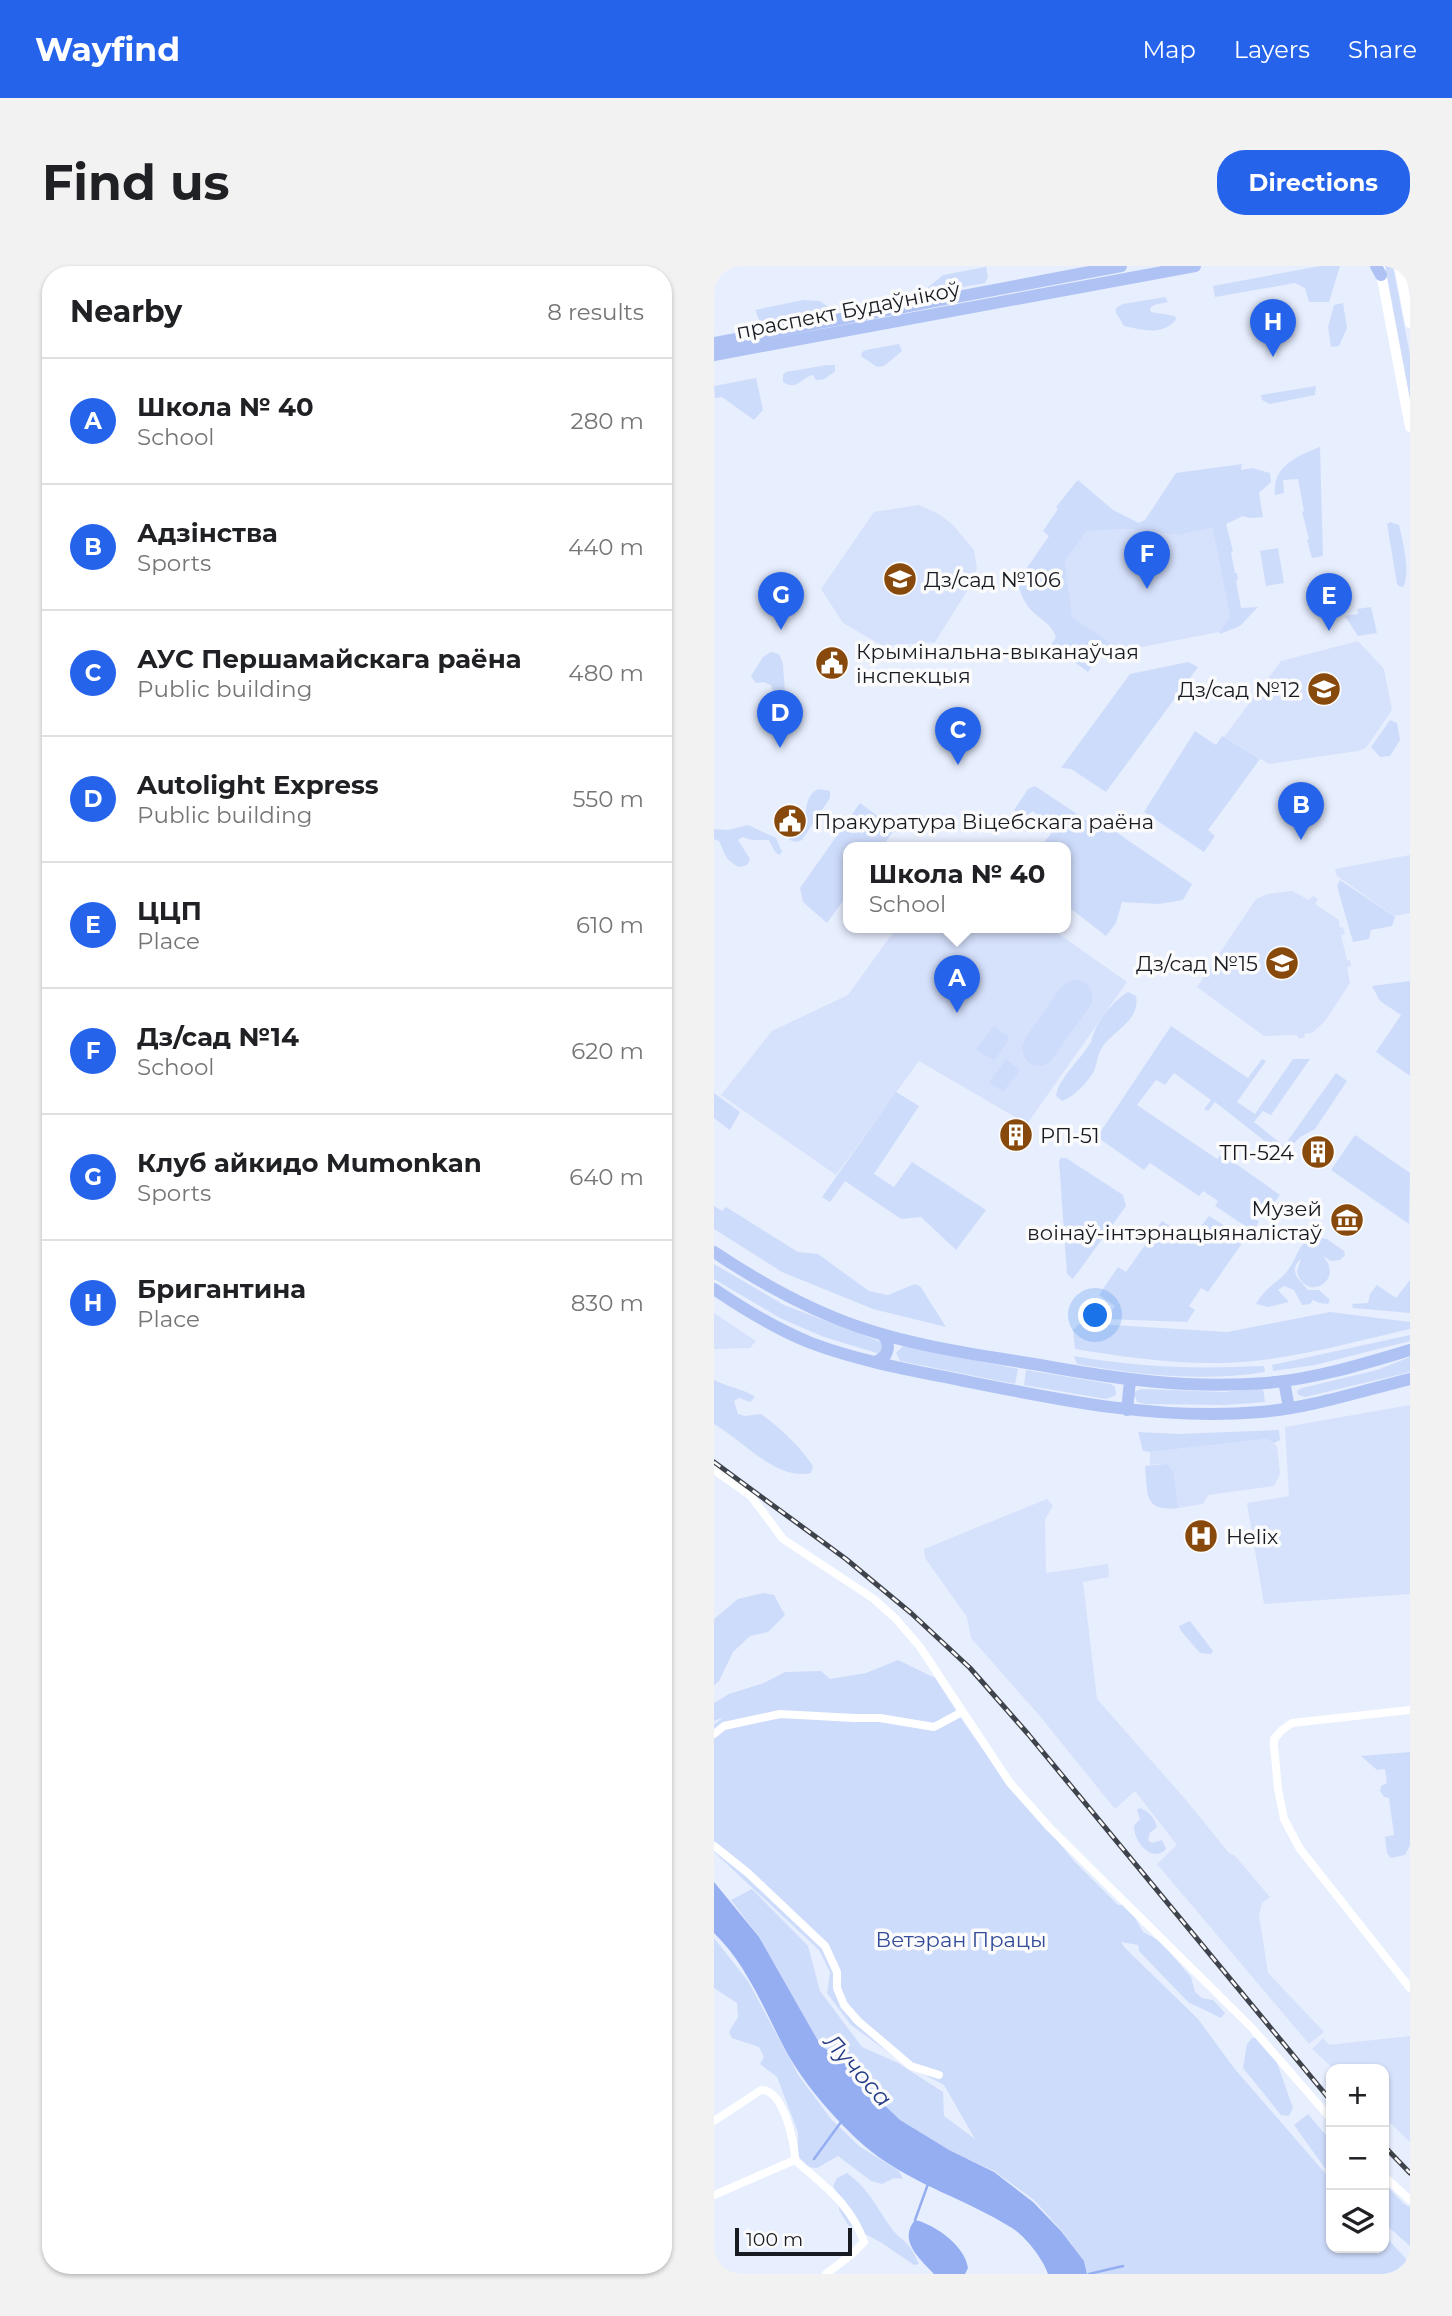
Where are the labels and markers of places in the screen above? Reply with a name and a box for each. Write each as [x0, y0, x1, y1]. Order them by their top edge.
pin: H [1250, 299, 1296, 357]
pin: F [1124, 531, 1170, 589]
school or university icon: Дз/сад №106 [881, 560, 919, 598]
place label: Дз/сад №106 [924, 567, 1061, 592]
pin: G [758, 572, 804, 630]
pin: E [1306, 573, 1352, 631]
place label: Крымінальна-выканаўчая інспекцыя [856, 639, 1139, 688]
public building icon: Крымінальна-выканаўчая інспекцыя [813, 644, 851, 682]
school or university icon: Дз/сад №12 [1305, 670, 1343, 708]
place label: Дз/сад №12 [1178, 677, 1300, 702]
pin: D [757, 690, 803, 748]
pin: C [935, 707, 981, 765]
pin: B [1278, 782, 1324, 840]
public building icon: Пракуратура Віцебскага раёна [771, 802, 809, 840]
place label: Пракуратура Віцебскага раёна [814, 809, 1154, 834]
school or university icon: Дз/сад №15 [1263, 944, 1301, 982]
place label: Дз/сад №15 [1136, 951, 1258, 976]
pin: A [934, 955, 980, 1013]
building icon: РП-51 [997, 1116, 1035, 1154]
place label: РП-51 [1040, 1123, 1100, 1148]
building icon: ТП-524 [1299, 1133, 1337, 1171]
place label: ТП-524 [1219, 1140, 1294, 1165]
place label: Музей воінаў-інтэрнацыяналістаў [1027, 1196, 1322, 1245]
museum icon: Музей воінаў-інтэрнацыяналістаў [1328, 1201, 1366, 1239]
hospital icon: Helix [1182, 1517, 1220, 1555]
place label: Helix [1226, 1524, 1278, 1549]

